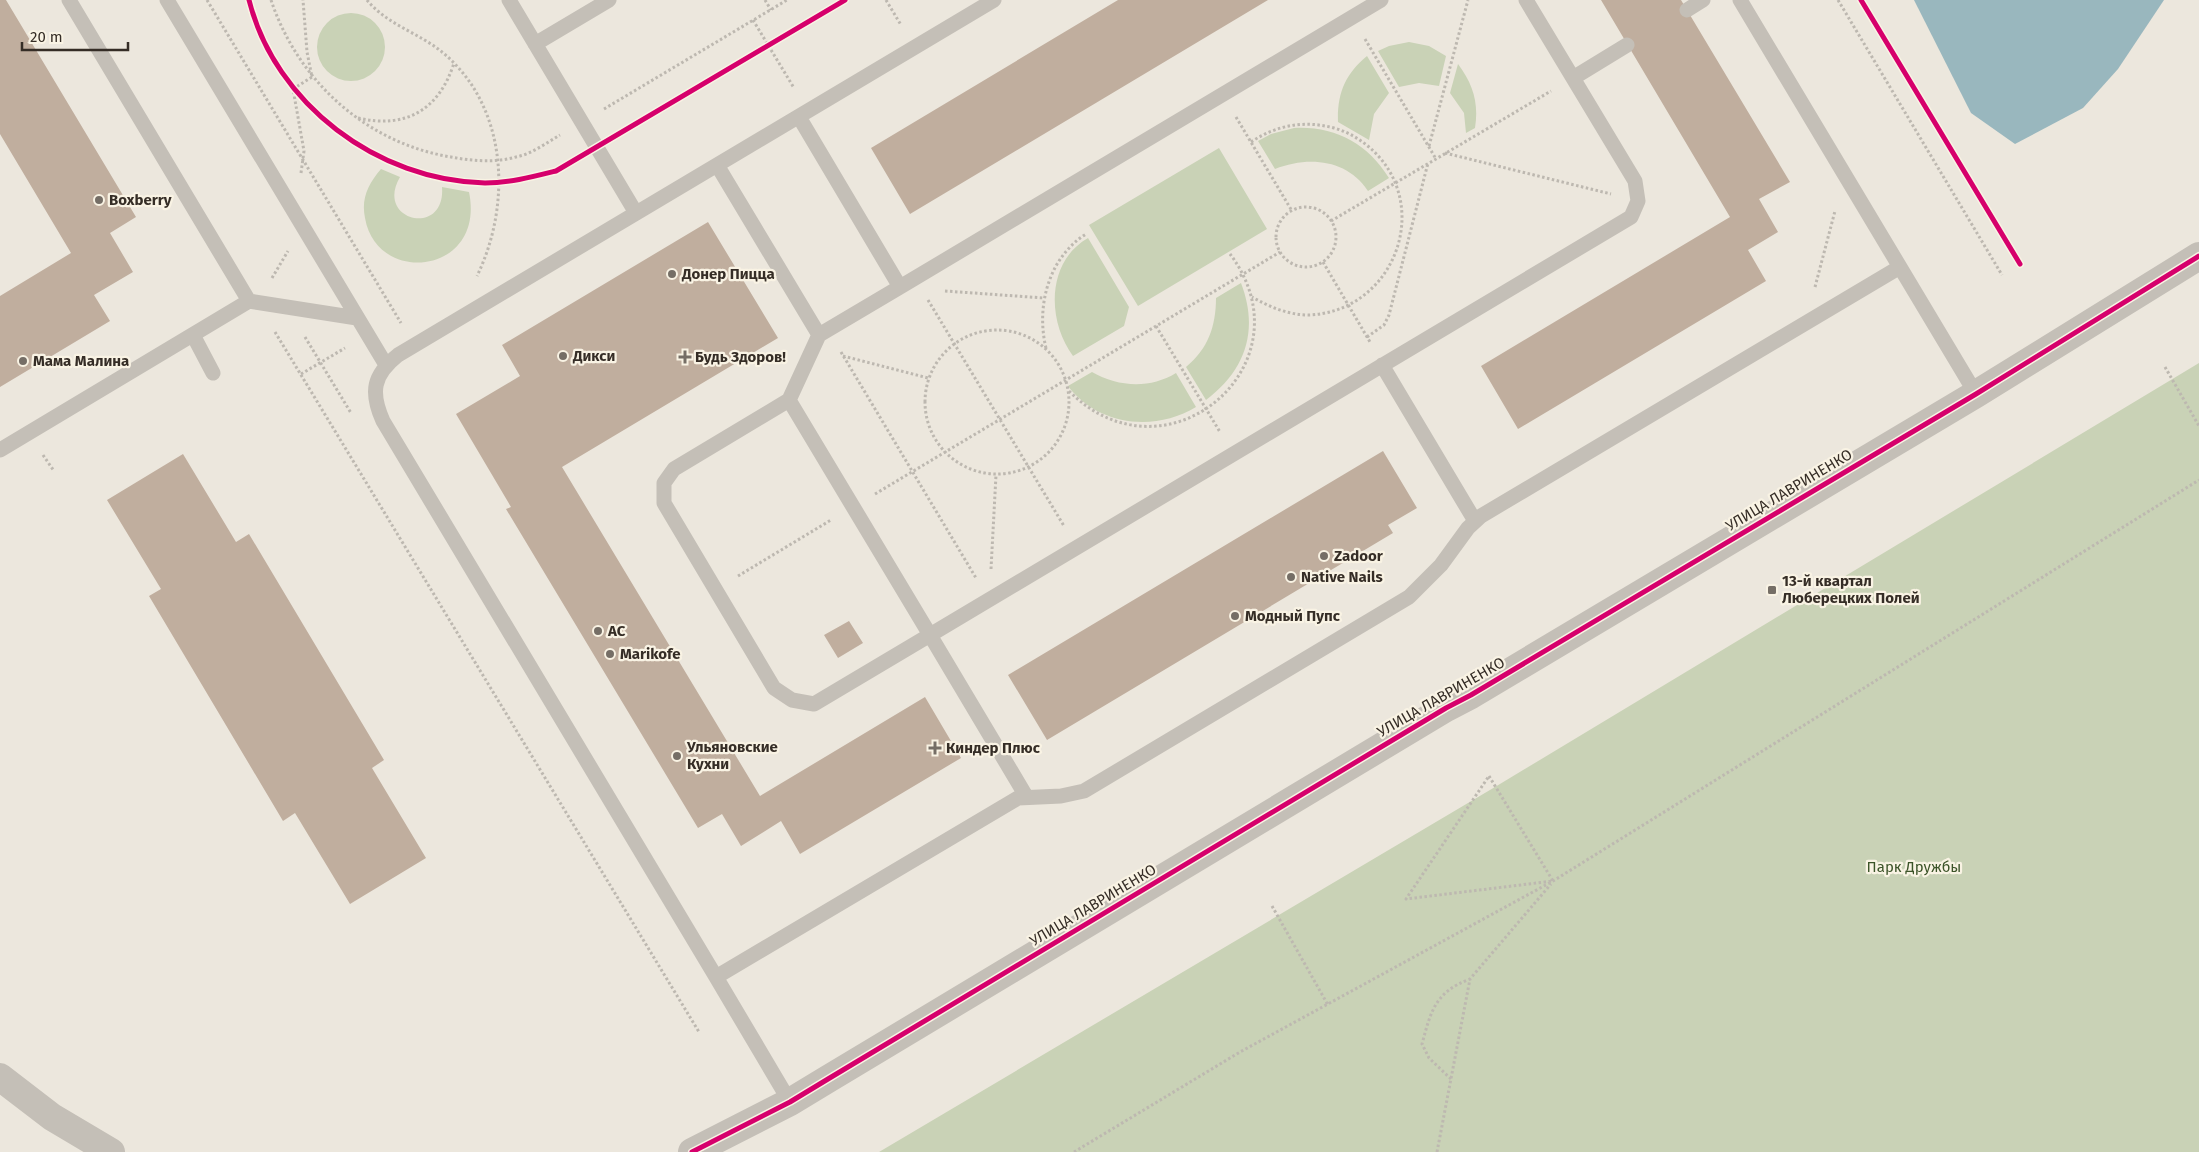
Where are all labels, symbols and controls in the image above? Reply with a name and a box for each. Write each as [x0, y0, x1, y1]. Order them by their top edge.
scale bar [22, 20, 129, 52]
text: 20 m [30, 28, 63, 46]
place label: Boxberry [109, 191, 172, 209]
marker: Boxberry [93, 194, 105, 206]
place label: Донер Пицца [681, 265, 775, 283]
marker: Донер Пицца [666, 268, 678, 280]
place label: Дикси [572, 347, 615, 365]
place label: Будь Здоров! [695, 348, 786, 366]
marker: Дикси [557, 350, 569, 362]
marker: Будь Здоров! [679, 351, 691, 363]
place label: Мама Малина [33, 352, 129, 370]
marker: Мама Малина [17, 355, 29, 367]
street label: УЛИЦА ЛАВРИНЕНКО [1722, 445, 1856, 535]
place label: Zadoor [1334, 547, 1384, 565]
marker: Zadoor [1318, 550, 1330, 562]
place label: Native Nails [1301, 568, 1383, 586]
marker: Native Nails [1285, 571, 1297, 583]
place label: 13-й квартал Люберецких Полей [1782, 572, 1920, 607]
marker: 13-й квартал Люберецких Полей [1766, 584, 1778, 596]
place label: Модный Пупс [1245, 607, 1341, 625]
marker: Модный Пупс [1229, 610, 1241, 622]
place label: АС [607, 622, 626, 640]
marker: АС [592, 625, 604, 637]
place label: Marikofe [620, 645, 681, 663]
marker: Marikofe [604, 648, 616, 660]
street label: УЛИЦА ЛАВРИНЕНКО [1374, 653, 1508, 741]
place label: Ульяновские Кухни [686, 738, 778, 773]
place label: Киндер Плюс [946, 739, 1041, 757]
marker: Киндер Плюс [928, 741, 942, 755]
marker: Ульяновские Кухни [671, 750, 683, 762]
park label: Парк Дружбы [1867, 858, 1961, 876]
street label: УЛИЦА ЛАВРИНЕНКО [1026, 860, 1160, 950]

